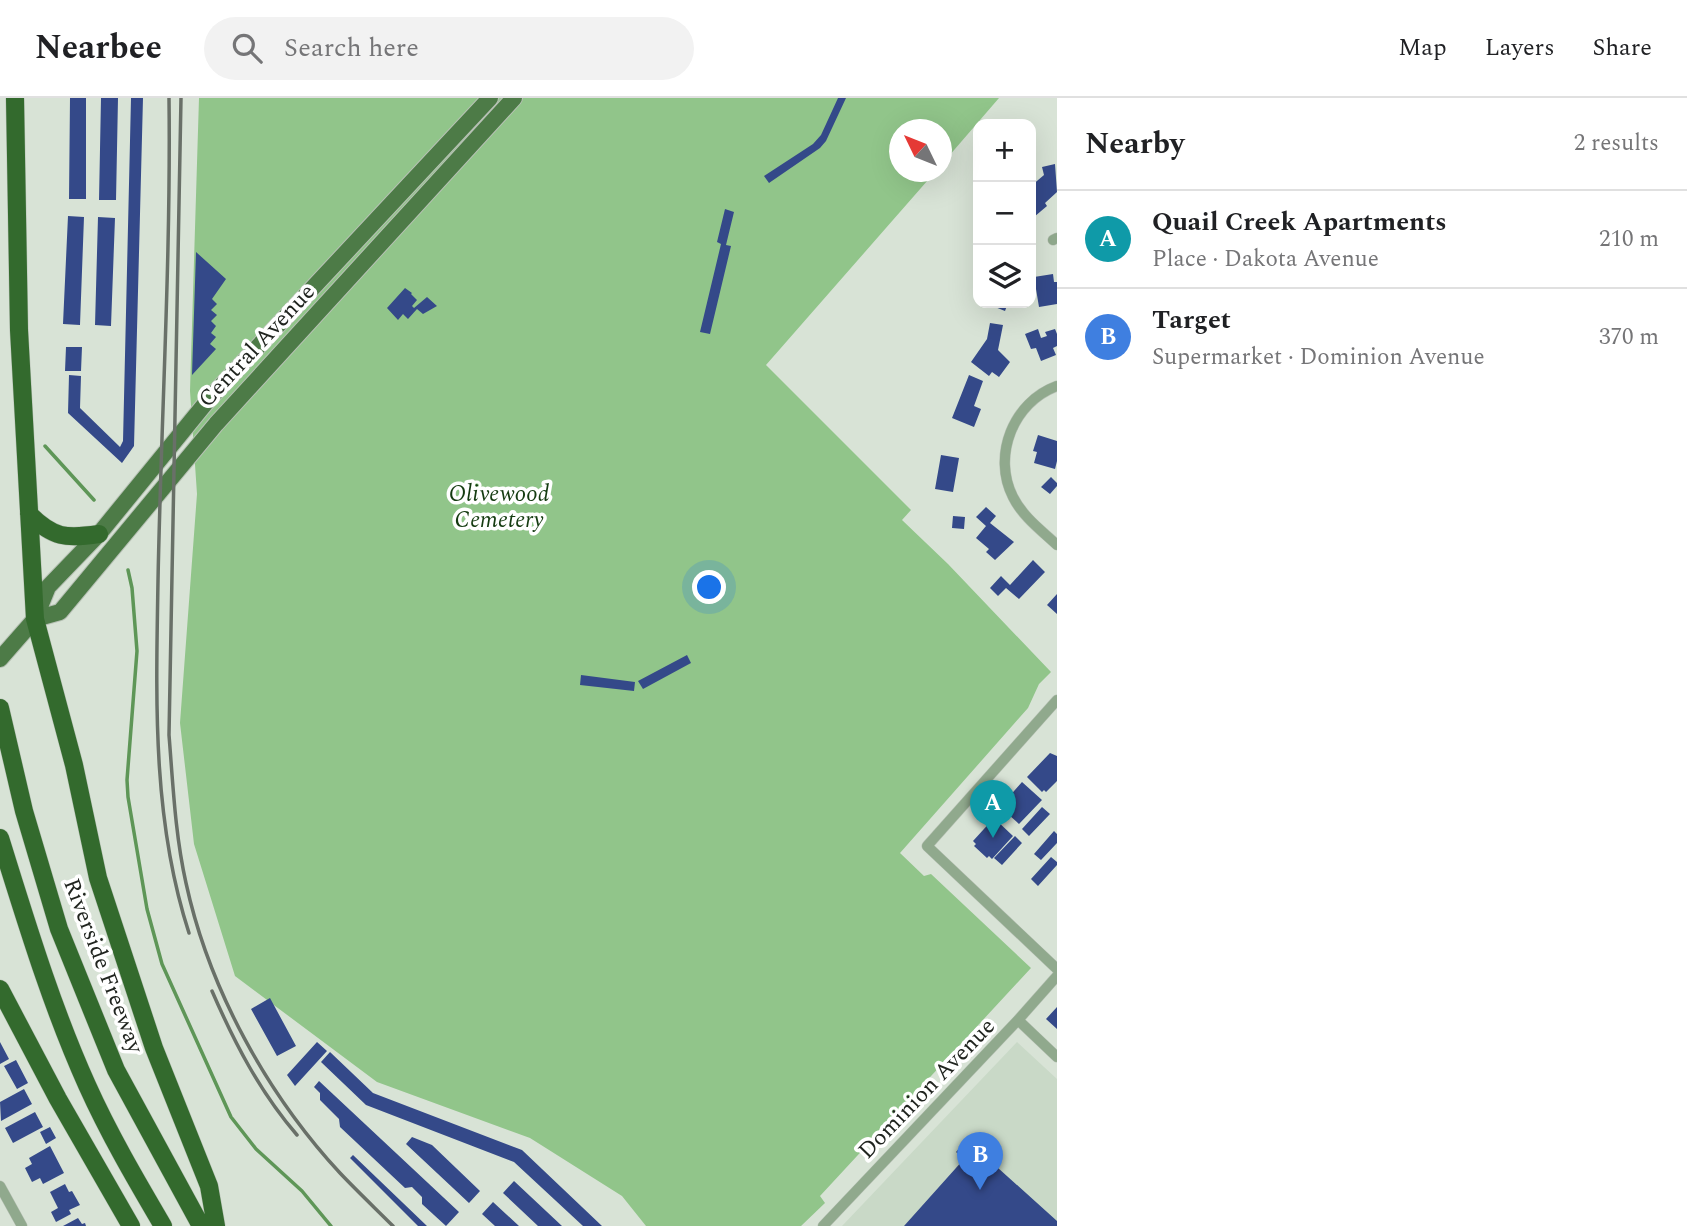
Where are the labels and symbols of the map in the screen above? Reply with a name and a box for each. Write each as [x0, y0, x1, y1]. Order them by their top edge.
north arrow [889, 119, 952, 182]
street label: Central Avenue [190, 276, 324, 416]
park label: Olivewood Cemetery [449, 477, 549, 538]
your location [692, 570, 726, 604]
pin: A [970, 780, 1016, 838]
street label: Riverside Freeway [54, 873, 153, 1059]
street label: Dominion Avenue [850, 1010, 1004, 1168]
pin: B [957, 1132, 1003, 1190]

